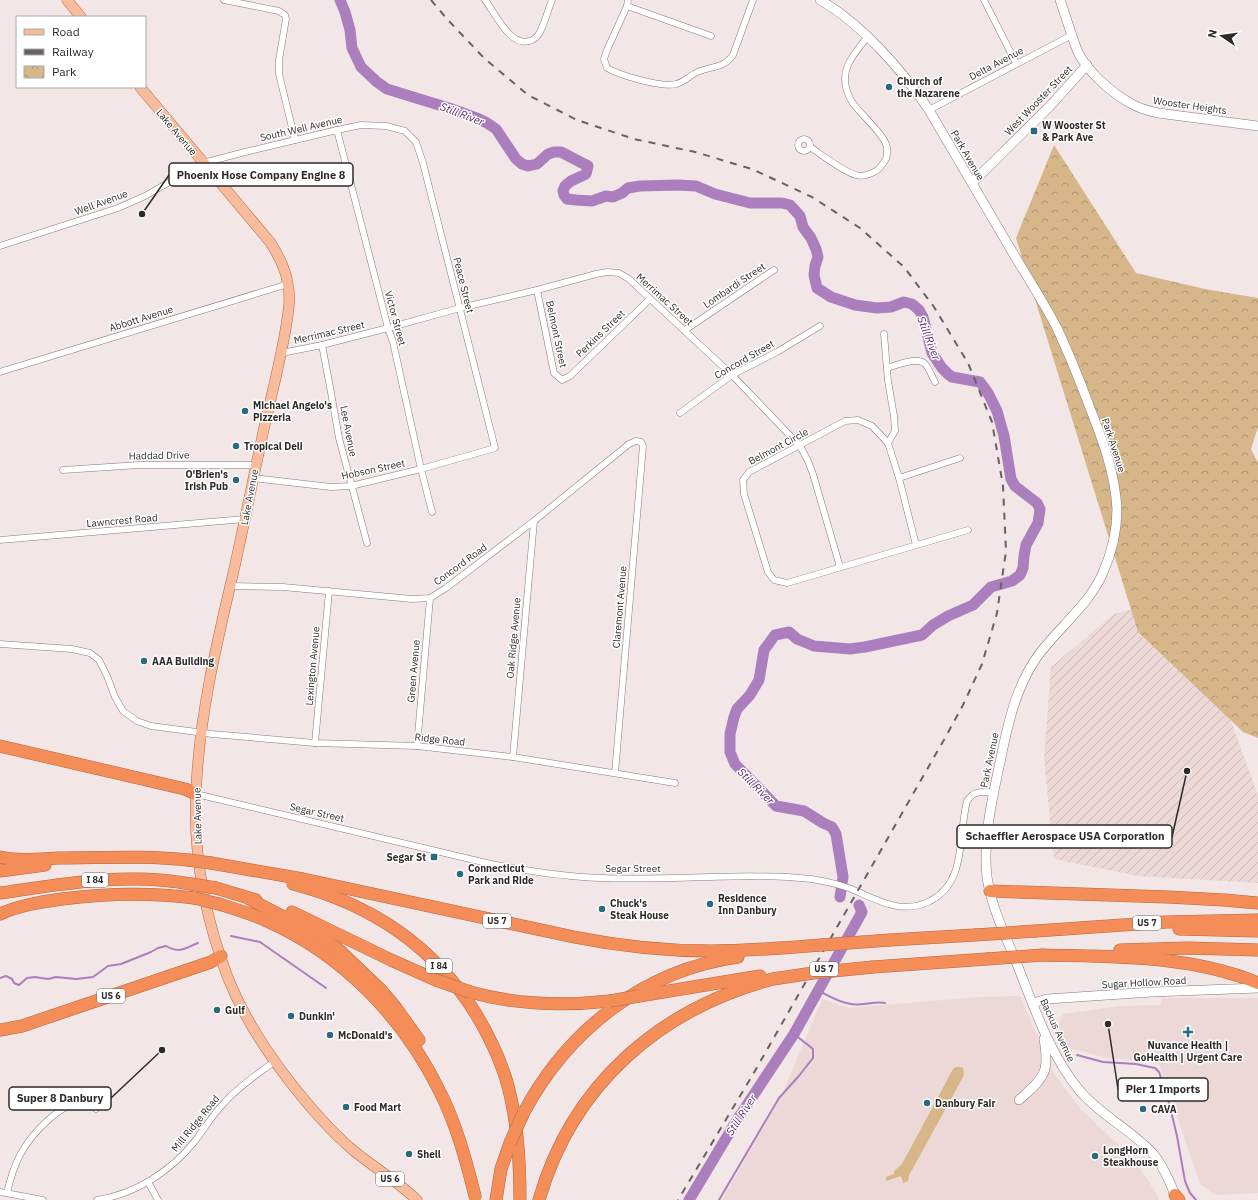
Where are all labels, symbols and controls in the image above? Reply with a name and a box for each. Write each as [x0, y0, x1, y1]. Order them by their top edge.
legend [16, 16, 146, 88]
north arrow [1202, 16, 1242, 56]
text: Road [52, 24, 80, 39]
text: N [1205, 28, 1220, 39]
text: Railway [52, 44, 94, 59]
street label: Delta Avenue [967, 44, 1026, 83]
street label: West Wooster Street [1002, 62, 1075, 138]
text: Park [52, 64, 77, 79]
place label: Church of the Nazarene [897, 75, 960, 100]
marker: Church of the Nazarene [884, 82, 894, 92]
street label: Wooster Heights [1152, 94, 1228, 117]
water label: Still River [438, 99, 487, 129]
street label: Lake Avenue [153, 106, 200, 159]
street label: South Well Avenue [259, 113, 344, 144]
place label: W Wooster St & Park Ave [1042, 119, 1106, 144]
marker: W Wooster St & Park Ave [1029, 126, 1039, 136]
street label: Park Avenue [948, 128, 987, 183]
callout: Phoenix Hose Company Engine 8 [169, 163, 353, 186]
text: Phoenix Hose Company Engine 8 [177, 168, 346, 182]
street label: Well Avenue [73, 187, 130, 218]
street label: Peace Street [450, 256, 477, 315]
street label: Lombardi Street [701, 260, 768, 311]
street label: Merrimac Street [633, 270, 696, 329]
street label: Victor Street [382, 289, 409, 347]
street label: Belmont Street [543, 299, 570, 369]
street label: Abbott Avenue [108, 302, 175, 334]
street label: Perkins Street [573, 306, 628, 360]
water label: Still River [914, 314, 944, 363]
street label: Merrimac Street [292, 318, 366, 347]
street label: Concord Street [712, 337, 777, 382]
place label: Michael Angelo's Pizzeria [253, 399, 332, 424]
street label: Lee Avenue [337, 405, 360, 458]
marker: Michael Angelo's Pizzeria [240, 406, 250, 416]
street label: Park Avenue [1099, 417, 1129, 474]
street label: Belmont Circle [746, 425, 811, 468]
place label: Tropical Deli [244, 440, 303, 453]
marker: Tropical Deli [231, 441, 241, 451]
street label: Haddad Drive [129, 448, 190, 463]
street label: Hobson Street [340, 456, 406, 483]
place label: O'Brien's Irish Pub [185, 468, 228, 493]
street label: Lake Avenue [238, 468, 261, 526]
marker: O'Brien's Irish Pub [231, 475, 241, 485]
street label: Lawncrest Road [86, 511, 158, 530]
street label: Concord Road [431, 541, 490, 588]
street label: Claremont Avenue [609, 565, 630, 649]
street label: Oak Ridge Avenue [503, 597, 524, 679]
street label: Lexington Avenue [303, 625, 322, 706]
street label: Green Avenue [404, 639, 423, 703]
place label: AAA Building [152, 655, 215, 668]
marker: AAA Building [139, 656, 149, 666]
street label: Ridge Road [414, 730, 466, 749]
street label: Park Avenue [977, 731, 1002, 789]
water label: Still River [735, 765, 778, 808]
street label: Lake Avenue [190, 787, 204, 844]
street label: Segar Street [288, 800, 346, 825]
callout: Schaeffler Aerospace USA Corporation [957, 825, 1172, 848]
text: Schaeffler Aerospace USA Corporation [965, 829, 1165, 843]
place label: Segar St [387, 851, 426, 864]
marker: Segar St [429, 852, 439, 862]
place label: Connecticut Park and Ride [468, 862, 534, 887]
street label: Segar Street [605, 862, 661, 875]
marker: Connecticut Park and Ride [455, 869, 465, 879]
road number: I 84 [82, 873, 108, 887]
place label: Residence Inn Danbury [718, 892, 777, 917]
place label: Chuck's Steak House [610, 897, 669, 922]
marker: Residence Inn Danbury [705, 899, 715, 909]
marker: Chuck's Steak House [597, 904, 607, 914]
road number: US 7 [483, 914, 511, 928]
road number: US 7 [1133, 916, 1161, 930]
road number: I 84 [426, 959, 452, 973]
road number: US 7 [810, 962, 838, 976]
street label: Sugar Hollow Road [1101, 974, 1187, 991]
road number: US 6 [97, 989, 125, 1003]
street label: Backus Avenue [1037, 996, 1078, 1064]
place label: Gulf [225, 1004, 245, 1017]
marker: Gulf [212, 1005, 222, 1015]
place label: Dunkin' [299, 1010, 335, 1023]
marker: Dunkin' [286, 1011, 296, 1021]
marker: Nuvance Health | GoHealth | Urgent Care [1182, 1026, 1194, 1038]
place label: McDonald's [338, 1029, 392, 1042]
marker: McDonald's [325, 1030, 335, 1040]
place label: Nuvance Health | GoHealth | Urgent Care [1134, 1039, 1243, 1064]
callout: Pier 1 Imports [1118, 1078, 1208, 1101]
text: Pier 1 Imports [1126, 1082, 1201, 1096]
callout: Super 8 Danbury [9, 1087, 111, 1110]
text: Super 8 Danbury [17, 1091, 103, 1105]
water label: Still River [723, 1091, 760, 1138]
street label: Mill Ridge Road [169, 1092, 222, 1154]
place label: Danbury Fair [935, 1097, 996, 1110]
marker: Danbury Fair [922, 1098, 932, 1108]
place label: Food Mart [354, 1101, 401, 1114]
marker: Food Mart [341, 1102, 351, 1112]
place label: CAVA [1151, 1103, 1177, 1116]
marker: CAVA [1138, 1104, 1148, 1114]
place label: LongHorn Steakhouse [1103, 1144, 1159, 1169]
place label: Shell [417, 1148, 441, 1161]
marker: Shell [404, 1149, 414, 1159]
marker: LongHorn Steakhouse [1090, 1151, 1100, 1161]
road number: US 6 [376, 1172, 404, 1186]

